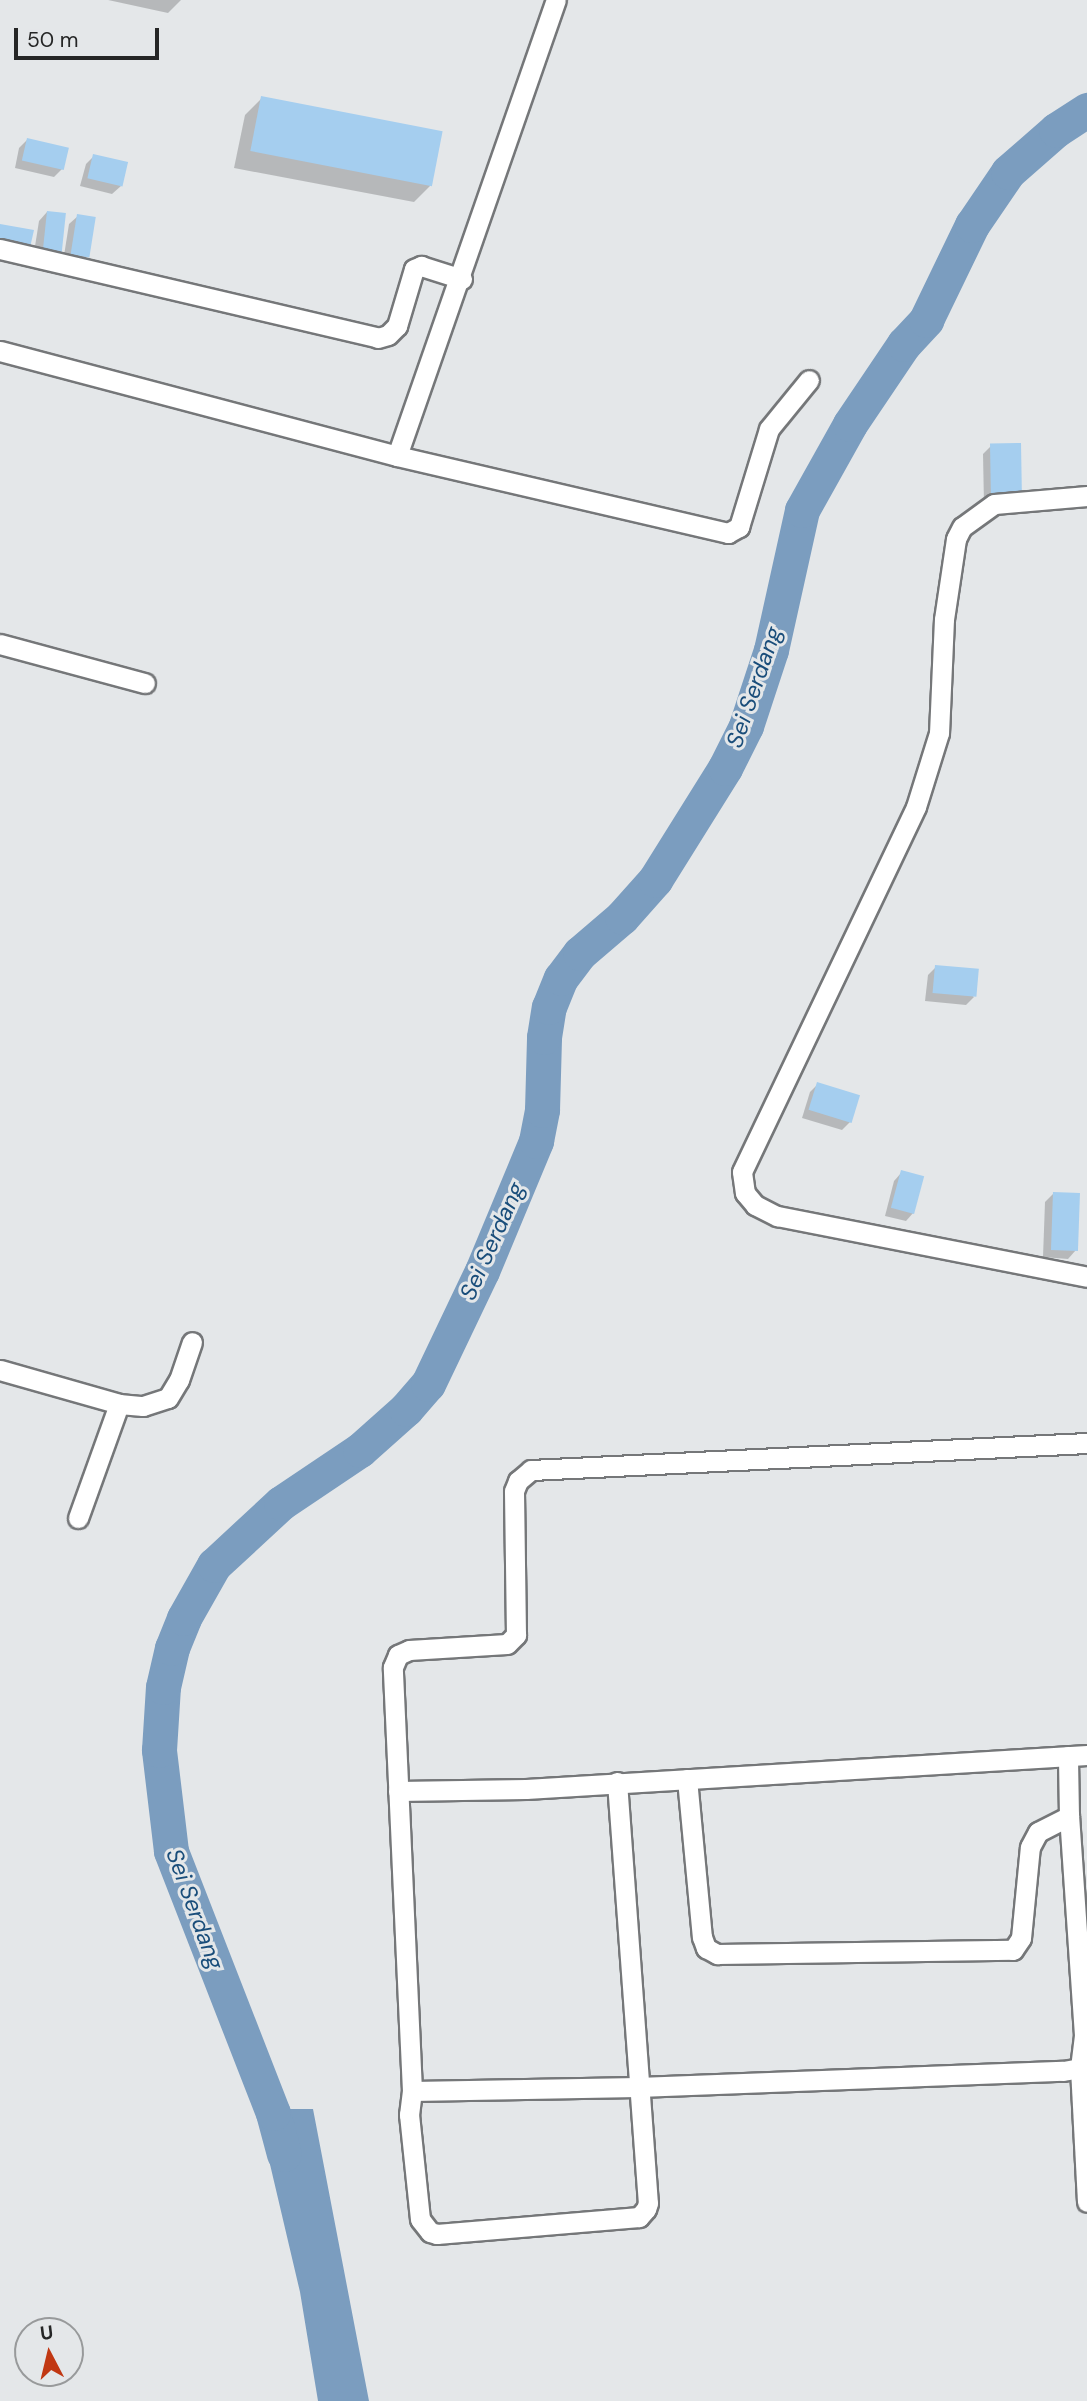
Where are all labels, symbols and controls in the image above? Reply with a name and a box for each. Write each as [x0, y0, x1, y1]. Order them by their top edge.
scale bar [18, 14, 163, 58]
text: 50 m [27, 26, 78, 54]
water label: Sei Serdang [720, 623, 788, 751]
water label: Sei Serdang [454, 1178, 530, 1304]
water label: Sei Serdang [160, 1845, 230, 1973]
north arrow [14, 2317, 84, 2387]
text: U [39, 2319, 55, 2346]

